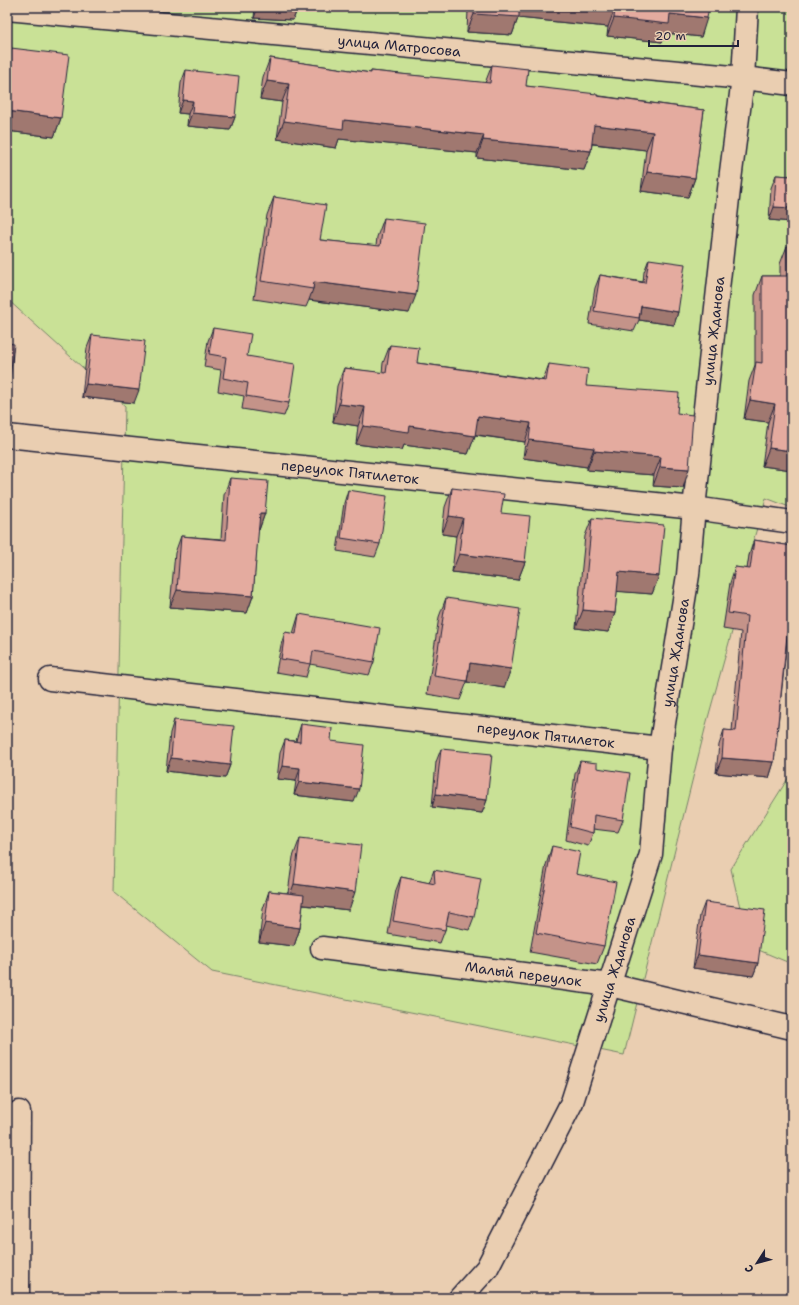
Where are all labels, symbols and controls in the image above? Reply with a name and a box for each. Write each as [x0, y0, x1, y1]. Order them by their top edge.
scale bar [649, 22, 738, 48]
text: 20 m [655, 28, 686, 44]
street label: улица Матросова [337, 31, 462, 61]
street label: улица Жданова [698, 275, 728, 387]
street label: переулок Пятилеток [280, 456, 421, 488]
street label: улица Жданова [658, 597, 693, 709]
street label: переулок Пятилеток [476, 718, 616, 752]
street label: улица Жданова [589, 914, 640, 1025]
street label: Малый переулок [464, 957, 583, 990]
north arrow [737, 1243, 777, 1283]
text: С [741, 1261, 757, 1276]

